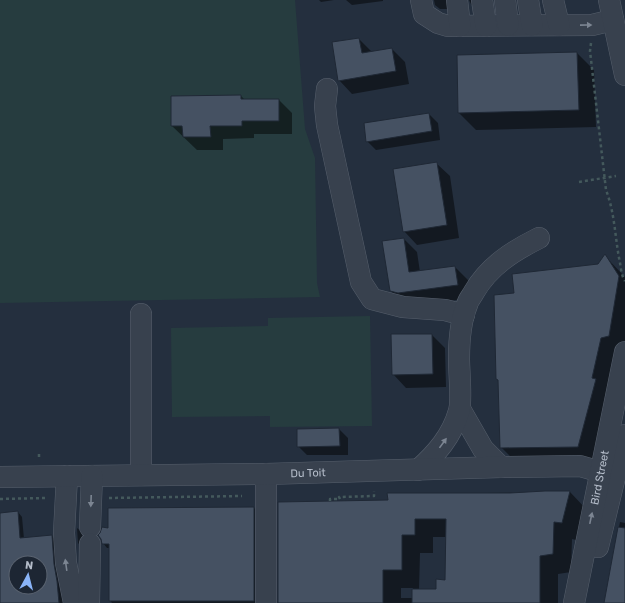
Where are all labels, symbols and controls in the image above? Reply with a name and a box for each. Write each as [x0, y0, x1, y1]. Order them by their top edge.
one-way arrow [580, 22, 593, 28]
one-way arrow [439, 438, 447, 448]
street label: Bird Street [588, 449, 611, 506]
street label: Du Toit [290, 466, 326, 480]
one-way arrow [88, 495, 95, 507]
one-way arrow [588, 512, 594, 524]
north arrow [8, 555, 48, 595]
text: N [24, 559, 34, 573]
one-way arrow [63, 559, 69, 571]

